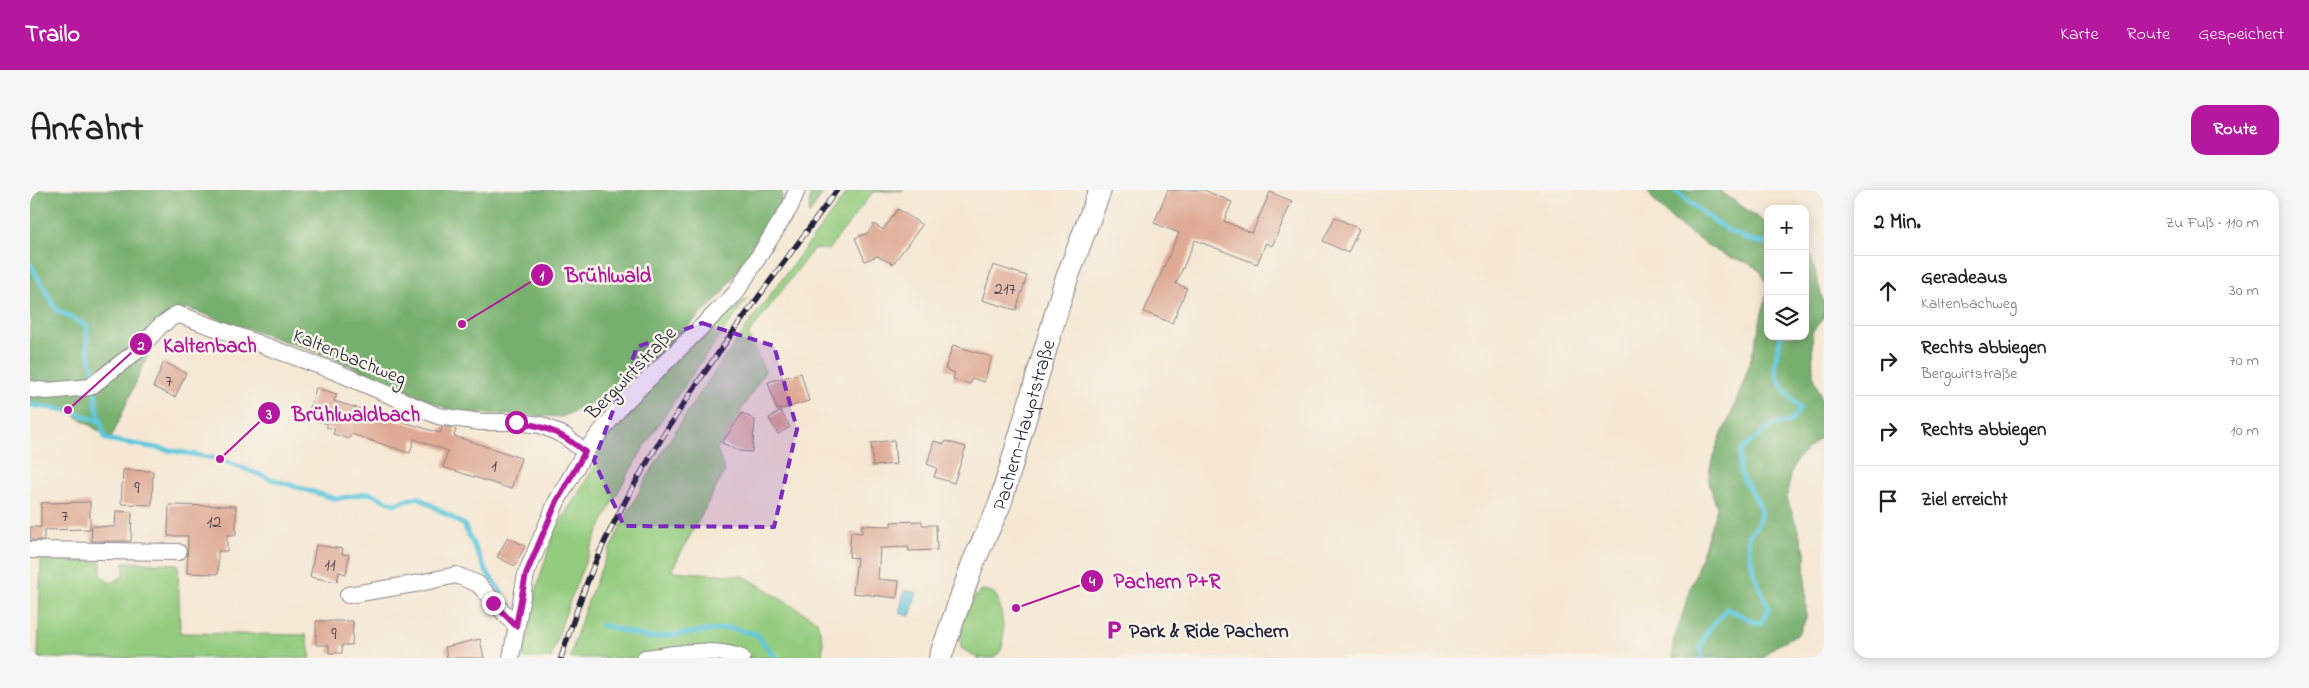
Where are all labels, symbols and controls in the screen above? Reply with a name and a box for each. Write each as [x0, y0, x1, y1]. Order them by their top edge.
text: Trailo [25, 18, 80, 53]
text: Karte [2060, 22, 2098, 48]
text: Route [2126, 22, 2170, 48]
text: Gespeichert [2198, 22, 2284, 48]
text: Anfahrt [30, 105, 143, 156]
button: Route [2191, 105, 2279, 155]
map controls [1764, 205, 1809, 340]
button: + [1764, 205, 1809, 250]
text: 2 Min. [1874, 208, 1921, 238]
text: Zu Fuß · 110 m [2165, 211, 2259, 235]
button: − [1764, 250, 1809, 295]
callout: Brühlwald [530, 257, 661, 293]
text: Brühlwald [564, 262, 651, 292]
text: 1 [540, 265, 545, 287]
text: Geradeaus [1921, 265, 2008, 292]
house number: 217 [994, 277, 1017, 303]
icon: ahead [1874, 277, 1902, 305]
text: 30 m [2229, 279, 2259, 303]
text: Kaltenbachweg [1921, 292, 2017, 316]
button: layers [1764, 295, 1809, 340]
street label: Bergwirtstraße [579, 320, 685, 429]
street label: Kaltenbachweg [288, 322, 410, 395]
callout: Kaltenbach [129, 326, 267, 362]
text: Kaltenbach [163, 332, 257, 362]
text: 2 [136, 335, 145, 357]
text: Rechts abbiegen [1921, 335, 2046, 362]
street label: Pachern-Hauptstraße [987, 336, 1064, 516]
icon: right [1874, 347, 1902, 375]
text: 70 m [2229, 349, 2259, 373]
text: Bergwirtstraße [1921, 362, 2017, 386]
house number: 7 [165, 369, 173, 395]
callout: Brühlwaldbach [257, 395, 430, 431]
text: Brühlwaldbach [291, 401, 420, 431]
text: 3 [265, 404, 272, 426]
route start [505, 411, 528, 434]
icon: right [1874, 417, 1902, 445]
text: Rechts abbiegen [1921, 417, 2046, 444]
text: 10 m [2231, 419, 2259, 443]
house number: 1 [491, 454, 497, 480]
house number: 9 [134, 476, 140, 502]
icon: arrive [1874, 487, 1902, 515]
text: Ziel erreicht [1921, 487, 2008, 514]
house number: 7 [61, 504, 69, 530]
house number: 12 [207, 510, 221, 536]
house number: 11 [324, 553, 336, 579]
callout: Pachern P+R [1079, 563, 1231, 599]
text: Pachern P+R [1114, 568, 1221, 598]
text: 4 [1088, 571, 1096, 593]
route end [482, 592, 505, 615]
place label: Park & Ride Pachern [1129, 618, 1289, 647]
parking icon: Park & Ride Pachern [1103, 619, 1125, 641]
house number: 9 [331, 622, 337, 648]

